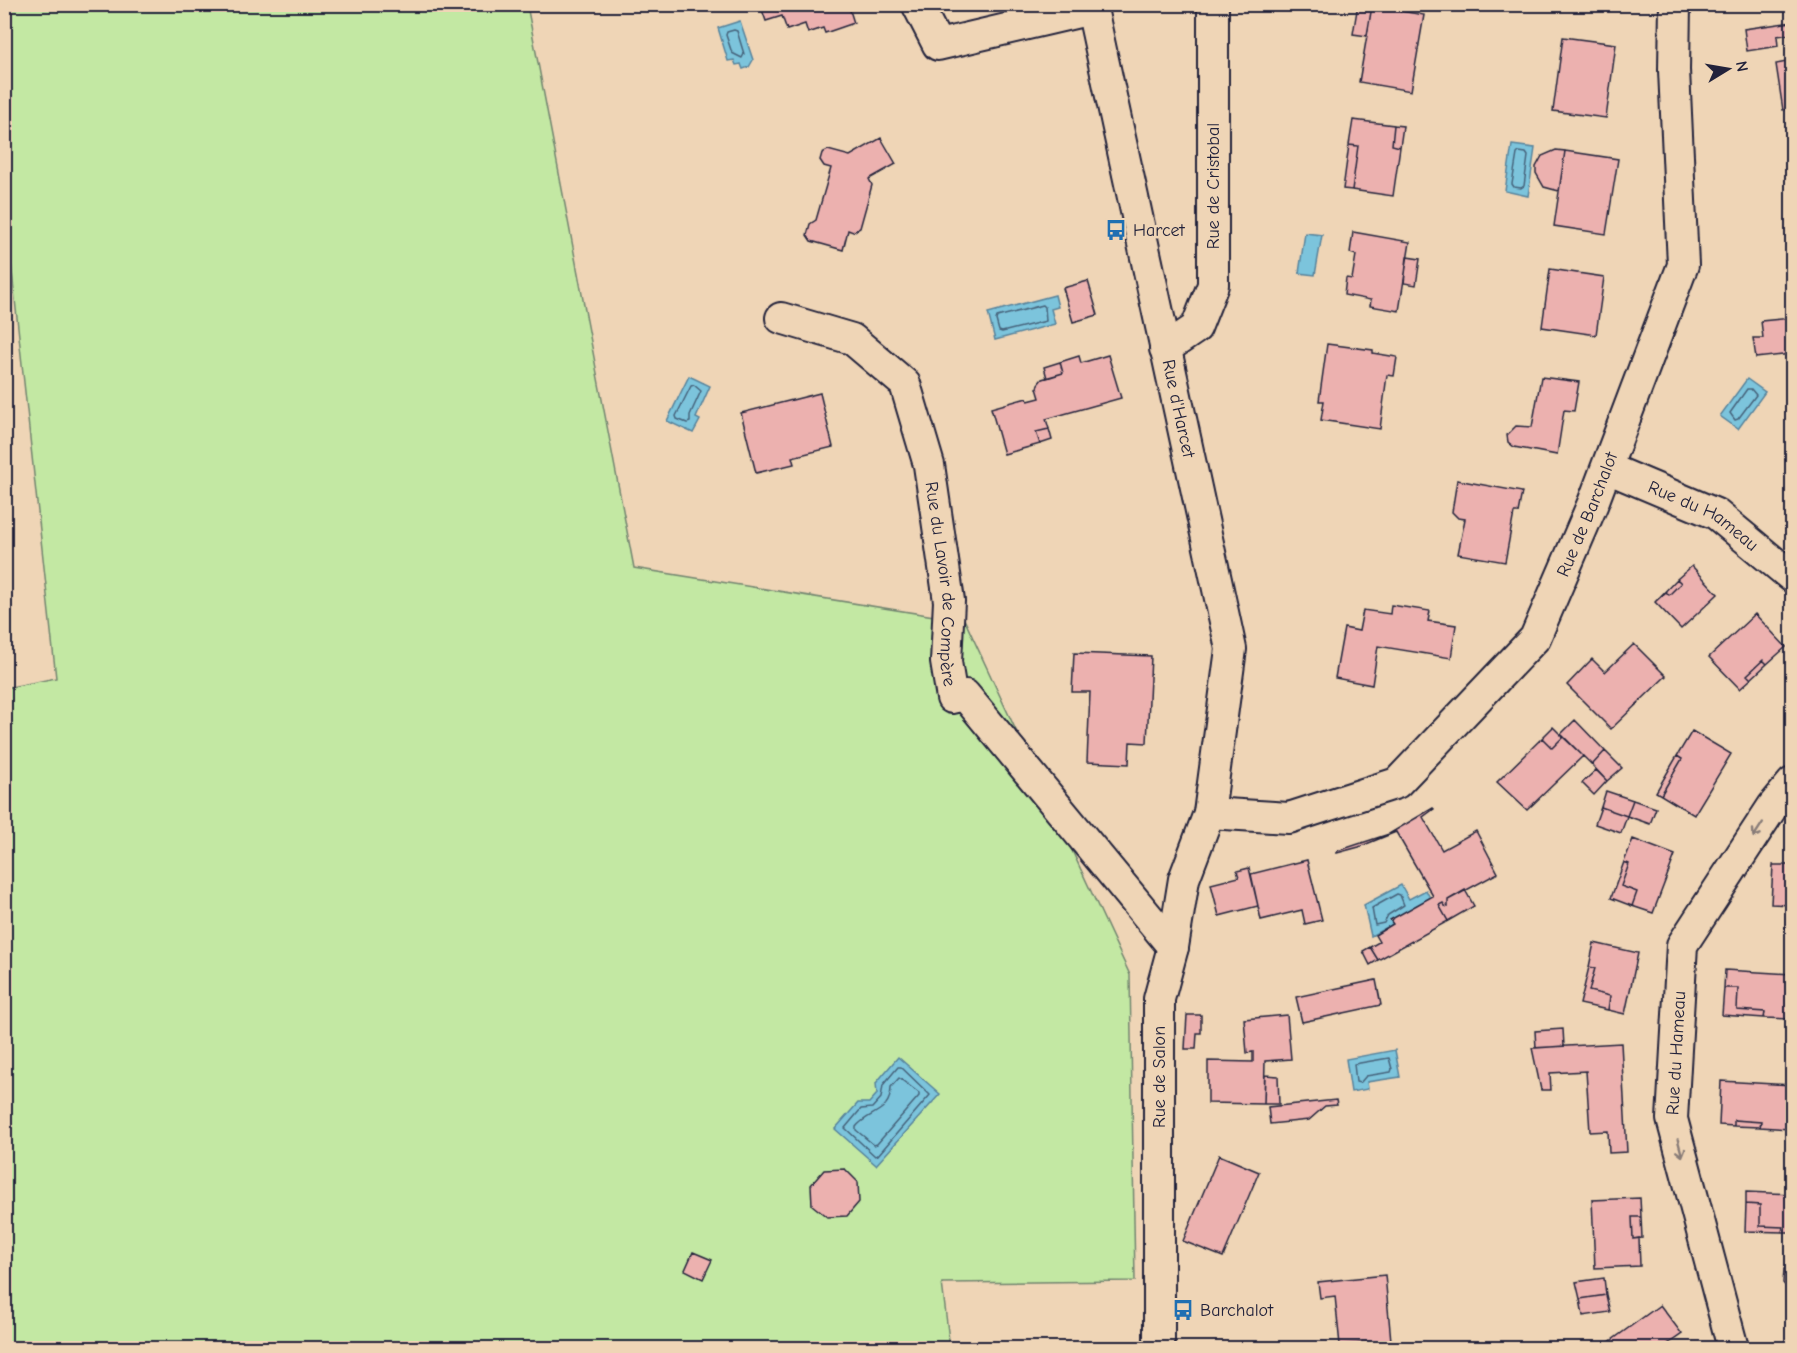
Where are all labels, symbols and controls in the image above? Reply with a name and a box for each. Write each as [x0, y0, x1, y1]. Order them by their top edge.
north arrow [1698, 39, 1758, 99]
text: N [1732, 59, 1752, 73]
street label: Rue de Cristobal [1203, 123, 1224, 249]
bus stop icon: Harcet [1104, 218, 1128, 242]
place label: Harcet [1133, 220, 1186, 241]
street label: Rue d'Harcet [1158, 358, 1200, 460]
street label: Rue de Barchalot [1552, 448, 1622, 580]
street label: Rue du Hameau [1645, 476, 1763, 555]
street label: Rue du Lavoir de Compère [921, 480, 960, 688]
one-way arrow [1751, 821, 1763, 838]
street label: Rue du Hameau [1662, 990, 1690, 1116]
street label: Rue de Salon [1149, 1026, 1170, 1128]
one-way arrow [1675, 1138, 1686, 1157]
bus stop icon: Barchalot [1171, 1298, 1195, 1322]
place label: Barchalot [1200, 1300, 1274, 1321]

